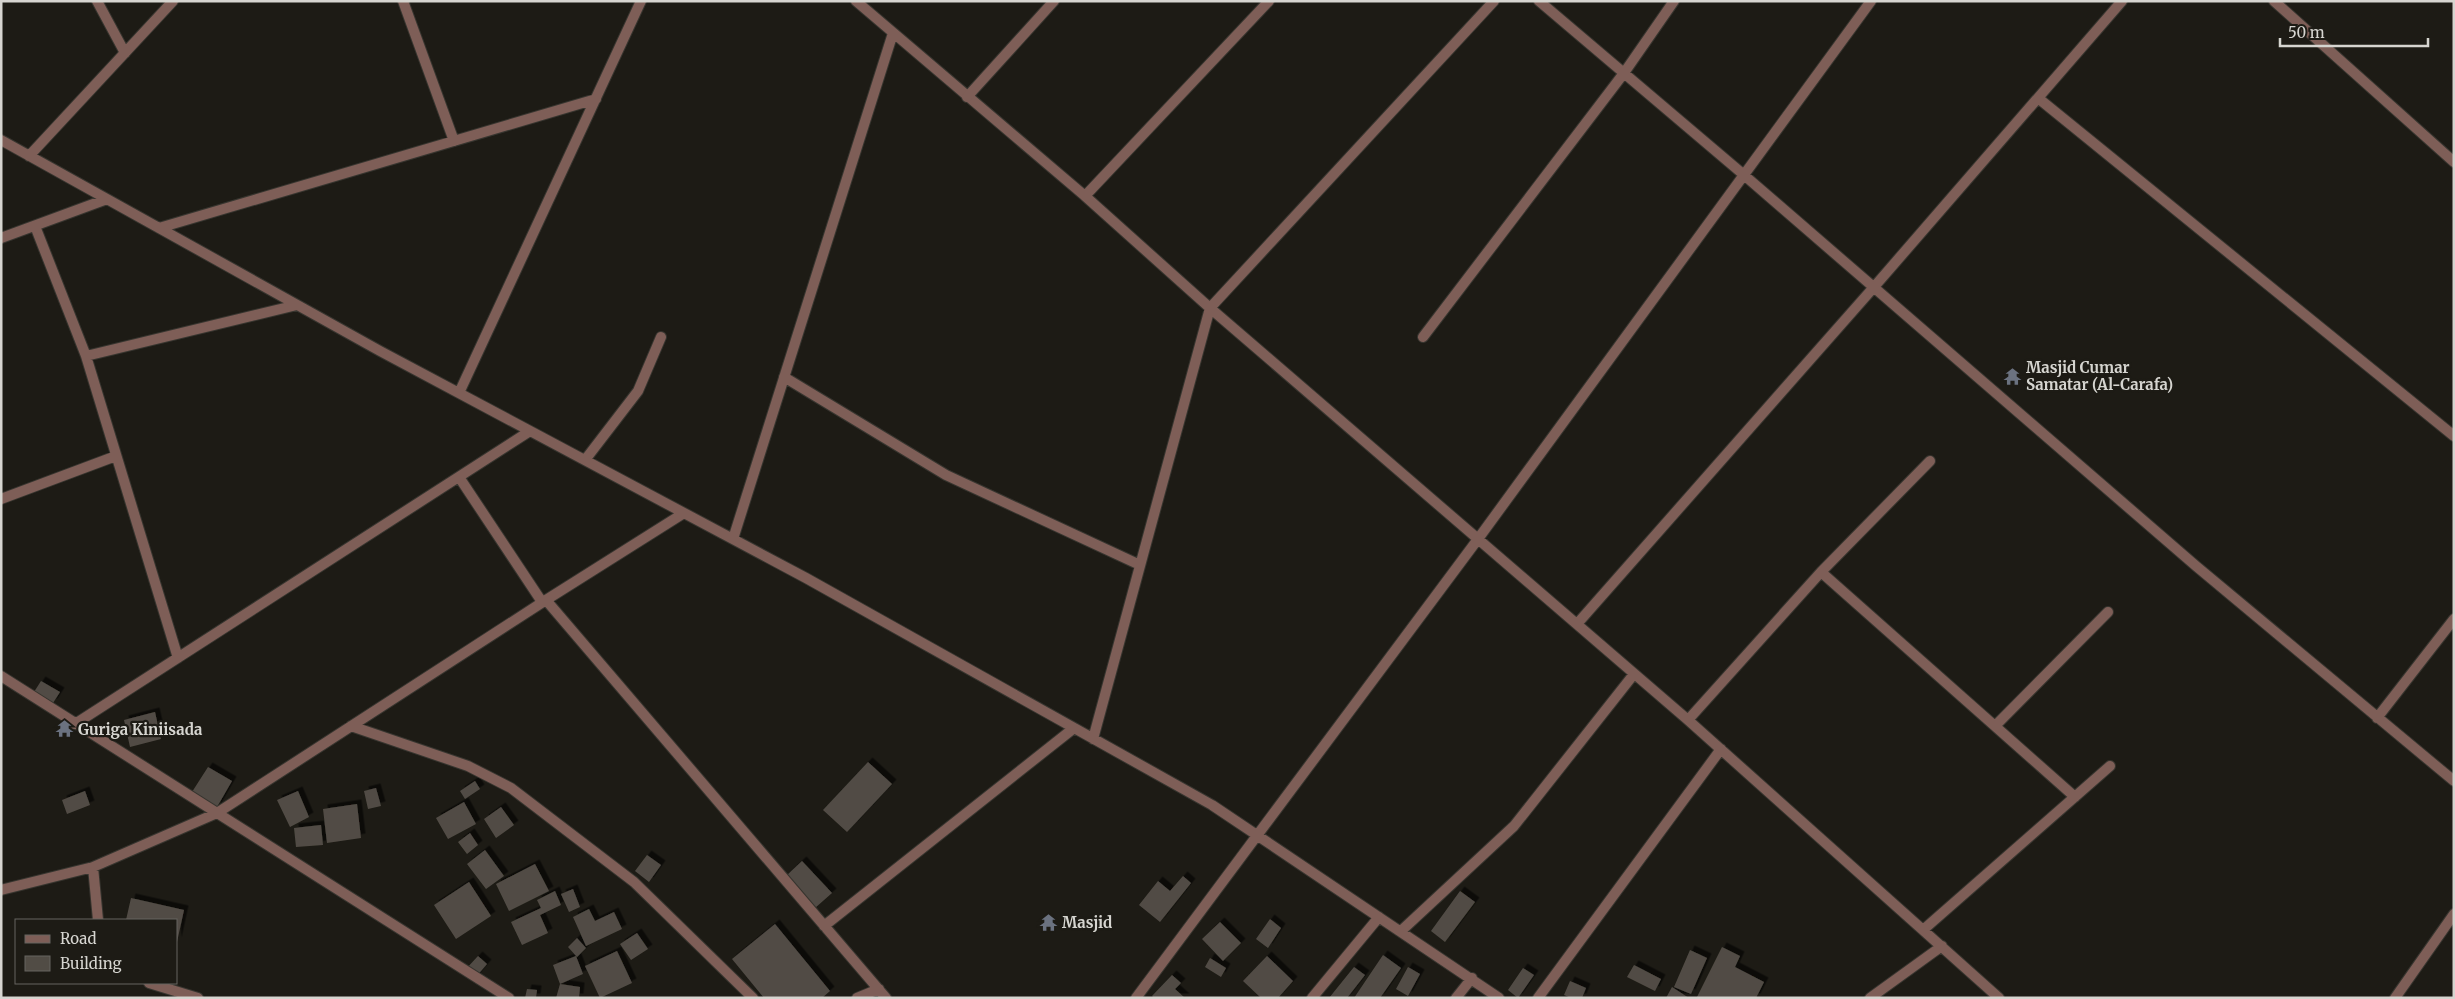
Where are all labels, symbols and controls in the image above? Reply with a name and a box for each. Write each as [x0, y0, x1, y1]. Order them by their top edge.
scale bar [2280, 15, 2428, 47]
text: 50 m [2288, 23, 2325, 42]
place label: Masjid Cumar Samatar (Al-Carafa) [2026, 358, 2173, 394]
temple icon: Masjid Cumar Samatar (Al-Carafa) [2002, 366, 2022, 386]
temple icon: Guriga Kiniisada [54, 719, 74, 739]
place label: Guriga Kiniisada [78, 720, 203, 739]
temple icon: Masjid [1038, 912, 1058, 932]
place label: Masjid [1062, 913, 1112, 932]
legend [15, 919, 178, 984]
text: Road [60, 929, 96, 948]
text: Building [60, 954, 122, 973]

